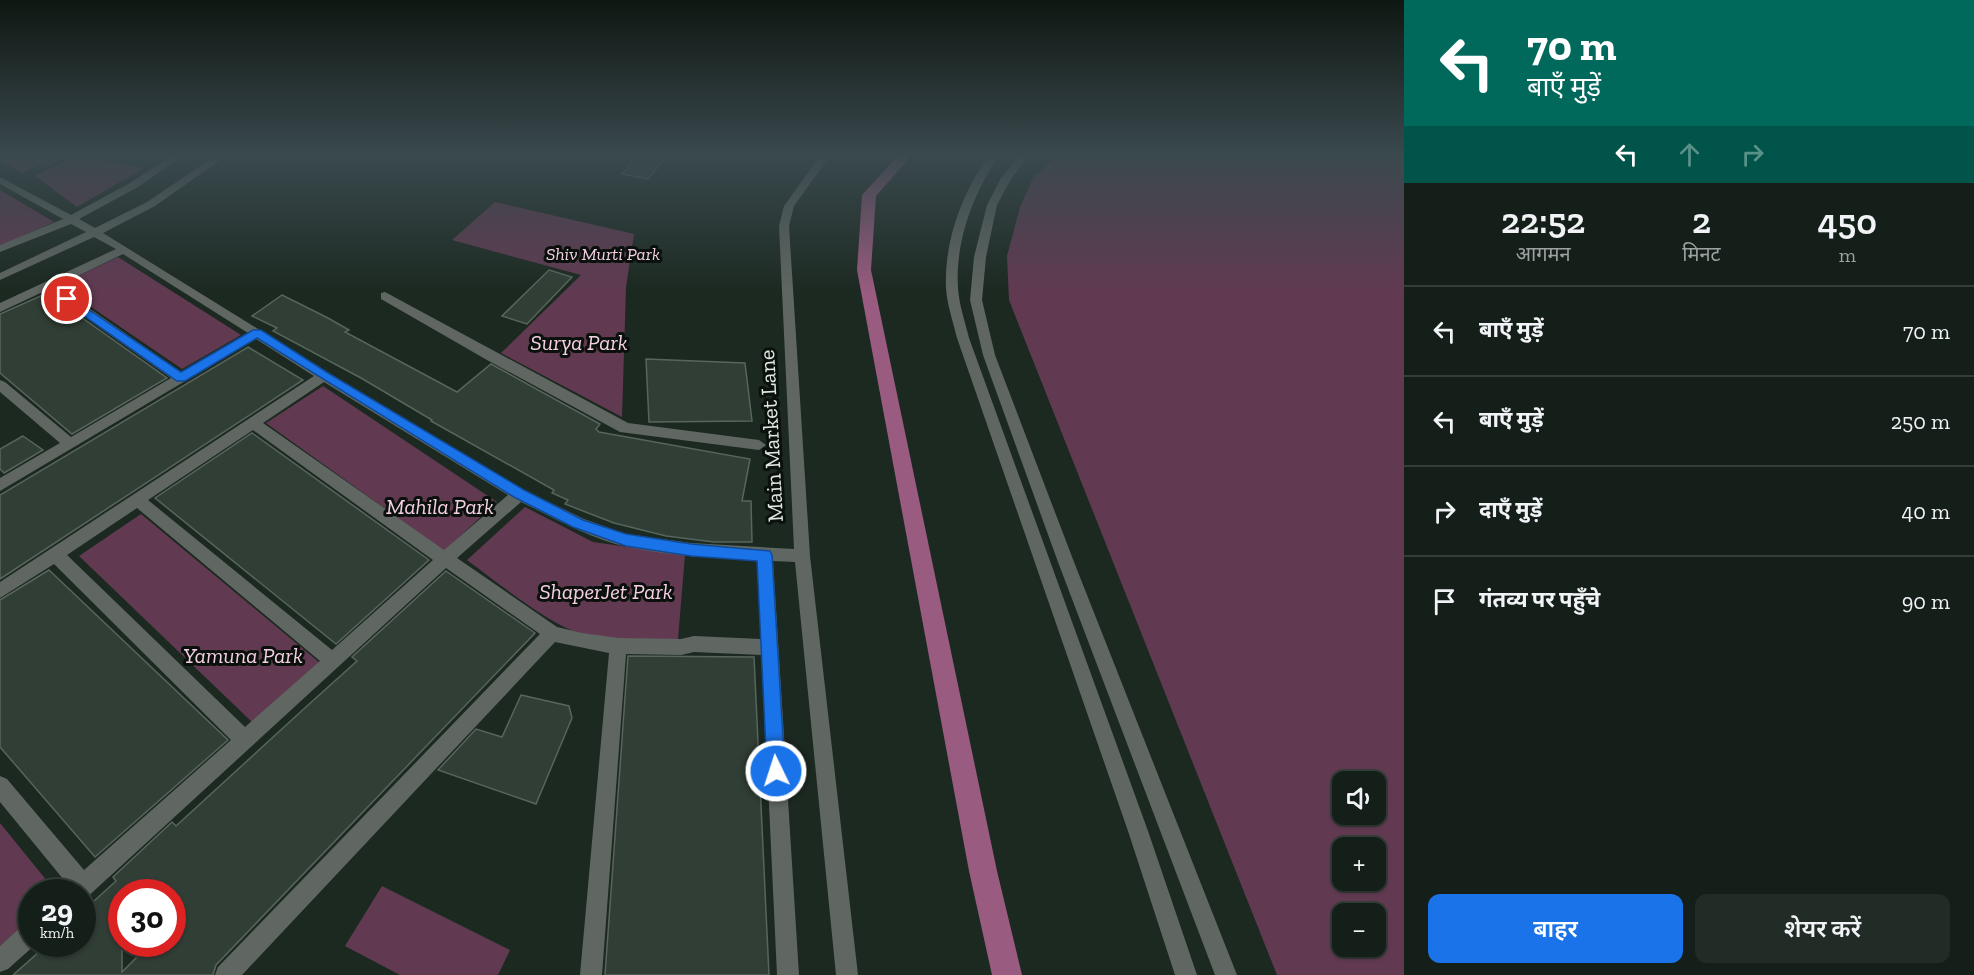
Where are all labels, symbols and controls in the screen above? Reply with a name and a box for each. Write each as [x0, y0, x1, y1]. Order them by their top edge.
text: 70 m [1527, 20, 1617, 71]
icon: left [1428, 24, 1506, 102]
text: बाएँ मुड़ें [1527, 71, 1601, 103]
icon: left [1610, 138, 1643, 171]
icon: ahead [1673, 138, 1706, 171]
icon: right [1736, 138, 1769, 171]
text: 22:52 [1501, 199, 1585, 242]
text: 2 [1692, 199, 1711, 242]
text: 450 [1818, 200, 1877, 243]
text: आगमन [1516, 242, 1571, 266]
text: मिनट [1682, 242, 1721, 266]
park label: Shiv Murti Park [546, 243, 660, 265]
text: m [1839, 243, 1856, 267]
pin [41, 273, 92, 324]
icon: arrive [50, 282, 83, 315]
icon: left [1428, 315, 1461, 348]
text: बाएँ मुड़ें [1479, 316, 1543, 343]
text: 70 m [1903, 318, 1950, 345]
park label: Surya Park [530, 329, 628, 356]
street label: Main Market Lane [753, 349, 789, 523]
icon: left [1428, 405, 1461, 438]
text: बाएँ मुड़ें [1479, 406, 1543, 433]
text: 250 m [1891, 408, 1950, 435]
park label: Mahila Park [386, 493, 494, 520]
icon: right [1428, 495, 1461, 528]
text: दाएँ मुड़ें [1479, 496, 1542, 523]
text: 40 m [1901, 498, 1950, 525]
park label: ShaperJet Park [539, 578, 673, 605]
icon: arrive [1428, 585, 1461, 618]
text: गंतव्य पर पहुँचे [1479, 586, 1600, 613]
text: 90 m [1902, 588, 1950, 615]
park label: Yamuna Park [183, 642, 303, 669]
position arrow [744, 739, 808, 803]
map controls [1332, 771, 1386, 957]
button: sound [1332, 771, 1386, 825]
button: + [1332, 837, 1386, 891]
speed limit sign: 30 [108, 879, 186, 957]
text: 29 [41, 893, 73, 929]
button: बाहर [1428, 894, 1683, 963]
button: शेयर करें [1695, 894, 1950, 963]
button: − [1332, 903, 1386, 957]
text: km/h [40, 924, 74, 942]

